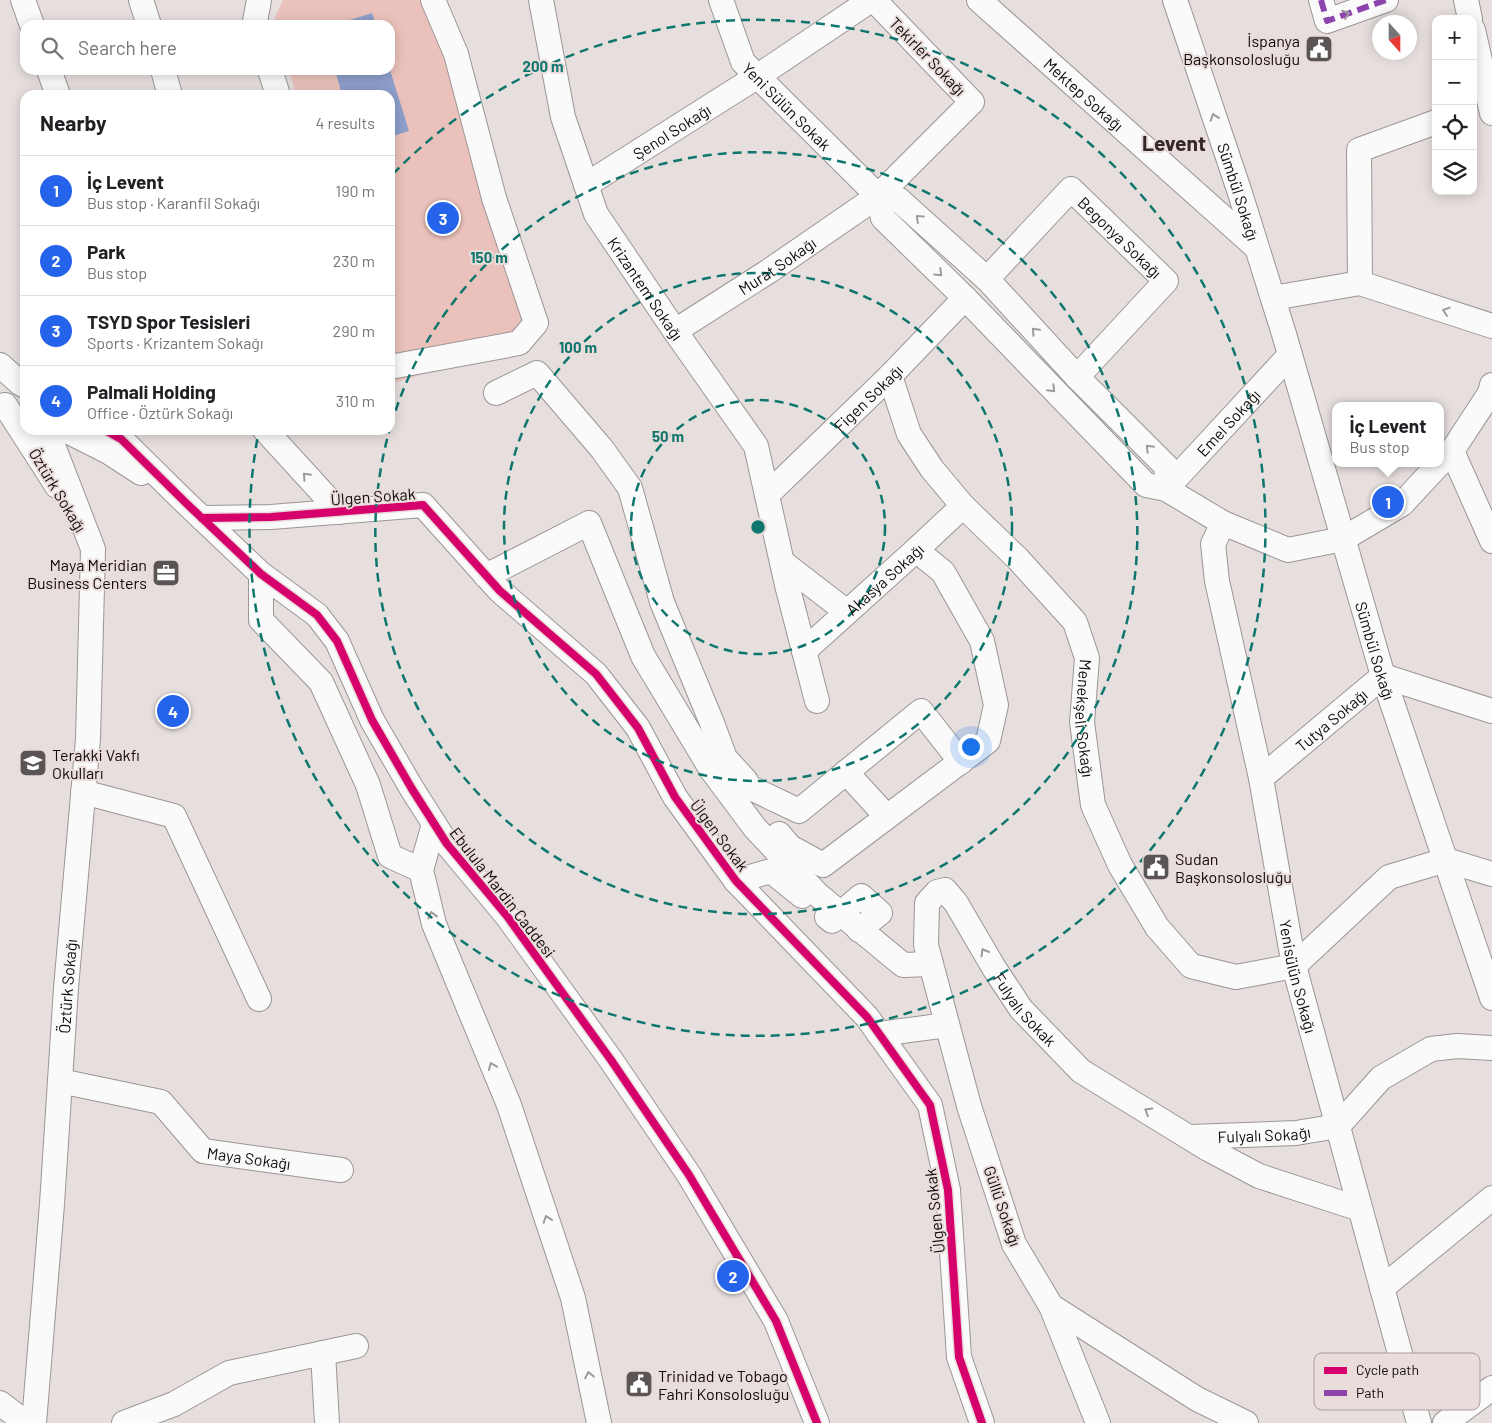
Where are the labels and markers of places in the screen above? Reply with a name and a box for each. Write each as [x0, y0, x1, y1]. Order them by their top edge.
place label: İspanya Başkonsolosluğu [1183, 31, 1300, 68]
public building icon: İspanya Başkonsolosluğu [1304, 34, 1334, 64]
pin: 3 [427, 199, 459, 237]
pin: 1 [1372, 483, 1404, 521]
centre of rings [749, 518, 767, 536]
place label: Maya Meridian Business Centers [27, 555, 147, 592]
office icon: Maya Meridian Business Centers [151, 558, 181, 588]
pin: 4 [157, 692, 189, 730]
place label: Terakki Vakfı Okulları [52, 745, 140, 782]
school or university icon: Terakki Vakfı Okulları [18, 748, 48, 778]
place label: Sudan Başkonsolosluğu [1175, 849, 1292, 886]
public building icon: Sudan Başkonsolosluğu [1141, 852, 1171, 882]
pin: 2 [717, 1257, 749, 1295]
place label: Trinidad ve Tobago Fahri Konsolosluğu [658, 1366, 789, 1403]
public building icon: Trinidad ve Tobago Fahri Konsolosluğu [624, 1369, 654, 1399]

